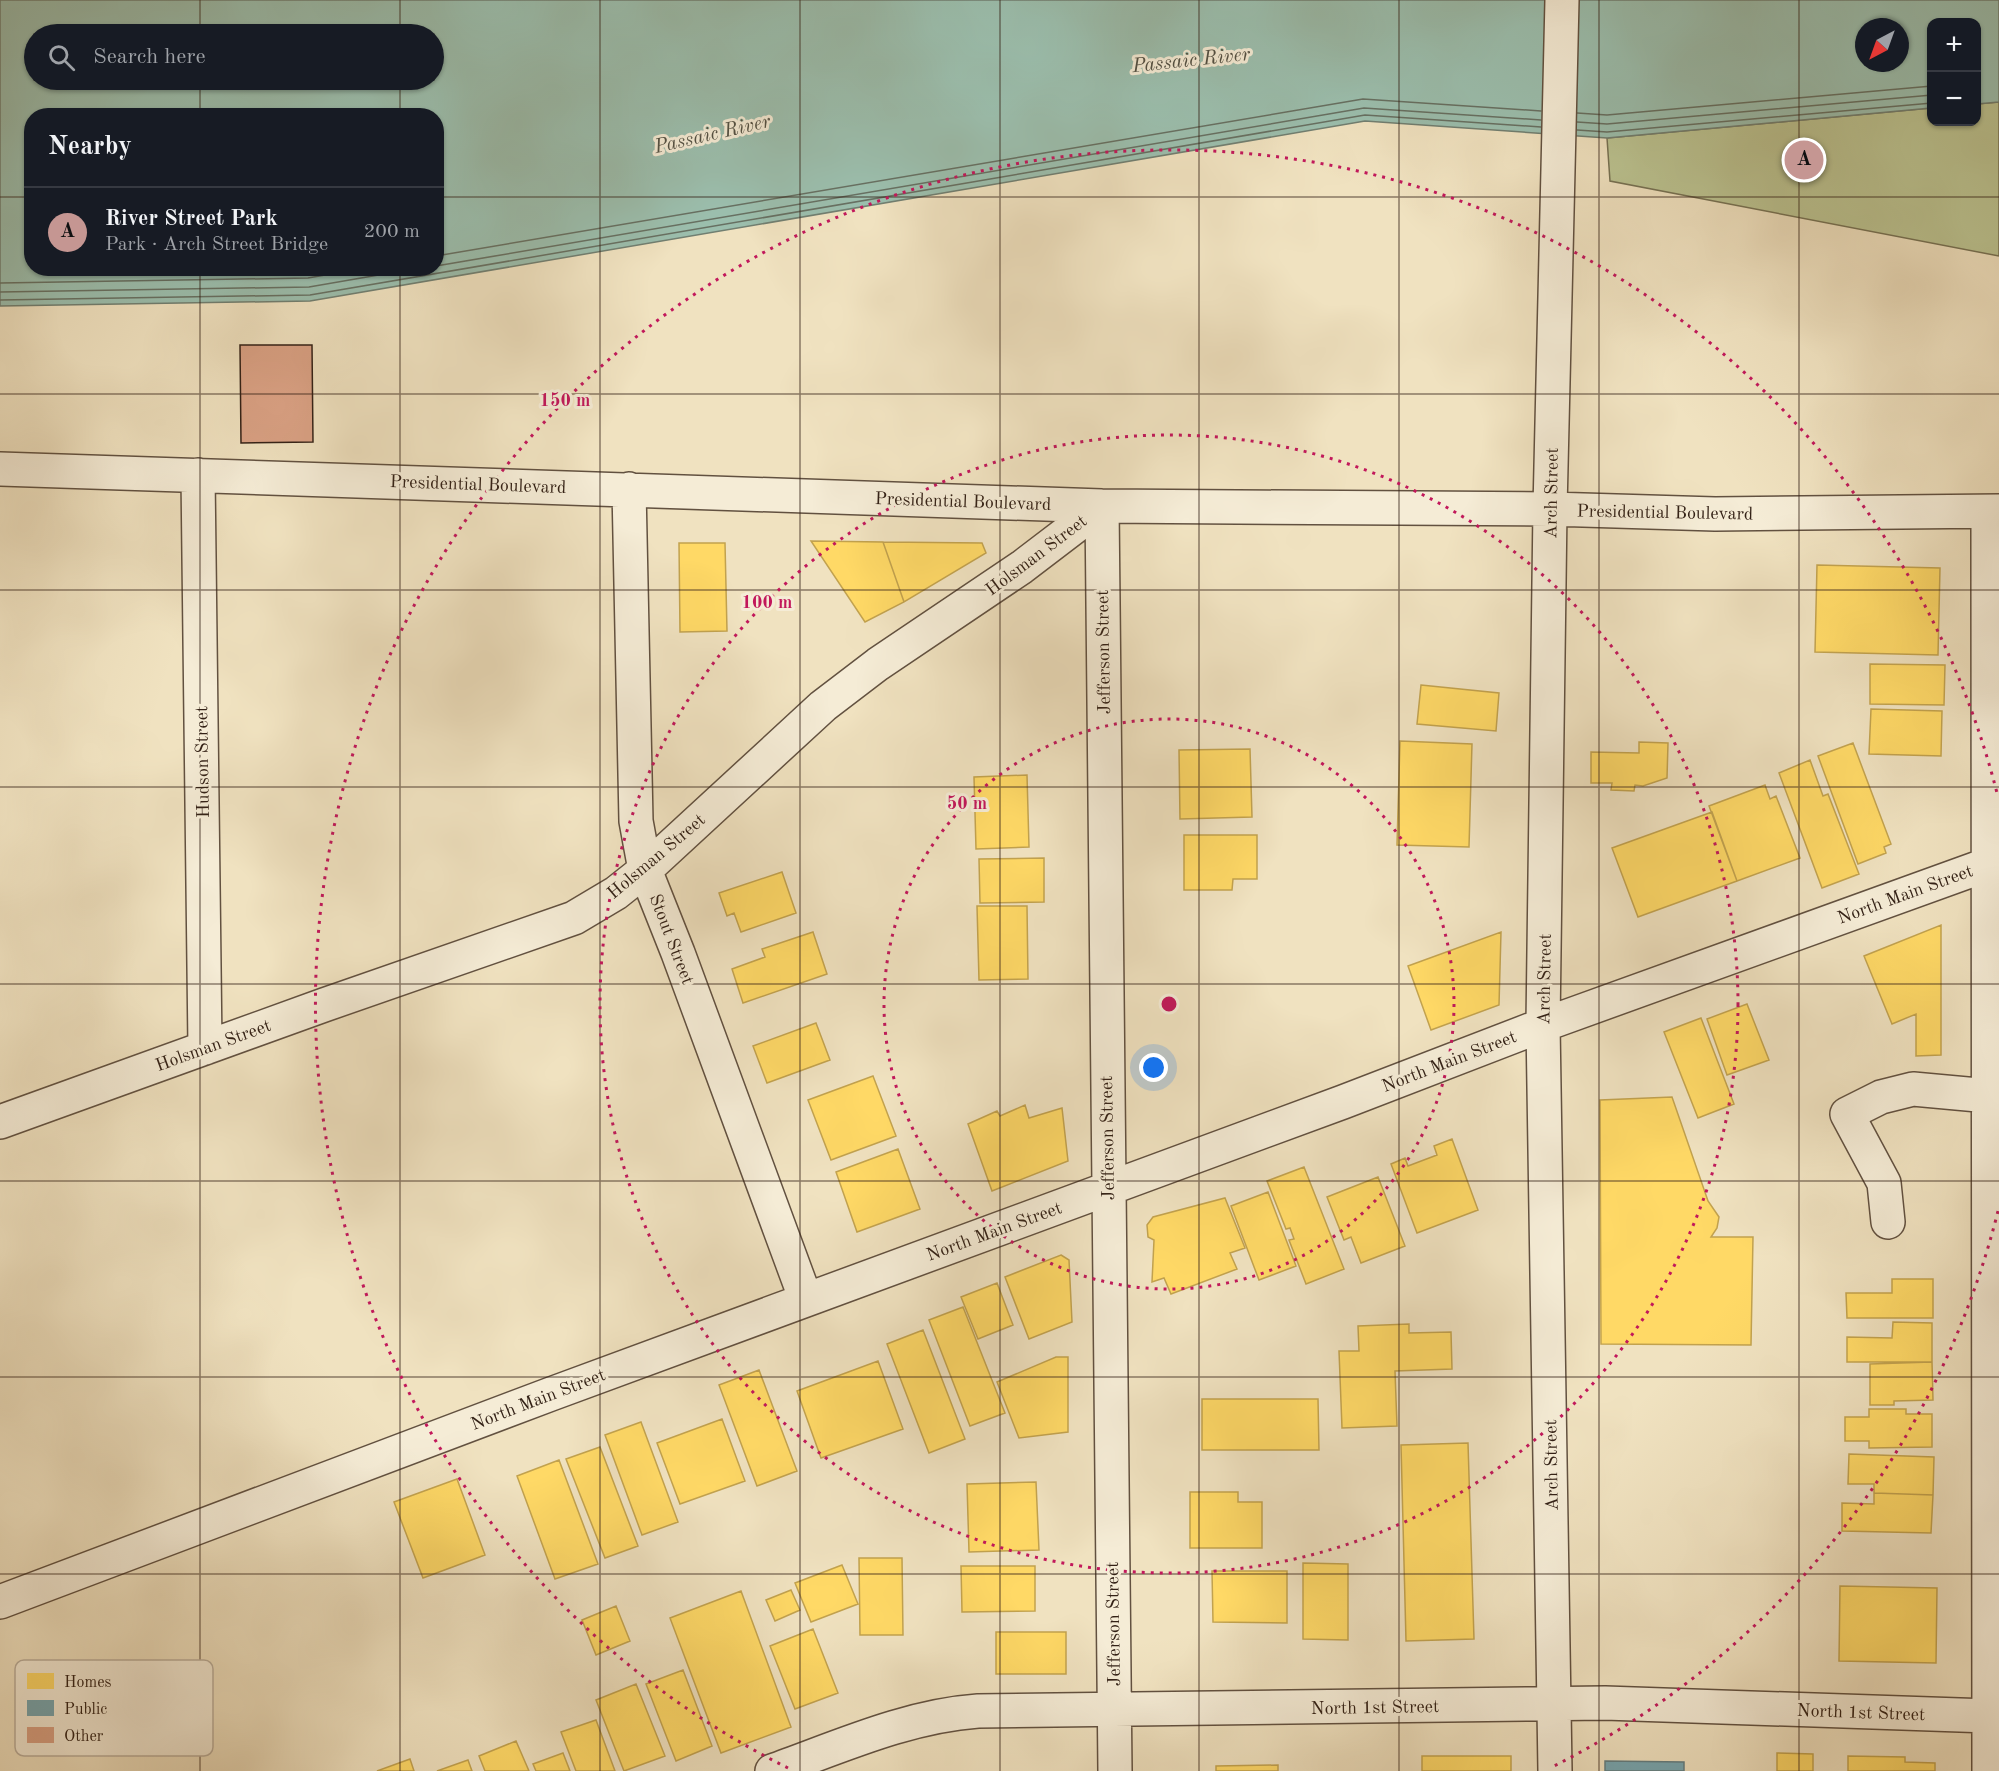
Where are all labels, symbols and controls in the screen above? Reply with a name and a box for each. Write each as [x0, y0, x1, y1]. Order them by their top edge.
north arrow [1855, 18, 1909, 72]
map controls [1927, 18, 1981, 126]
button: + [1927, 18, 1981, 72]
search box [24, 24, 444, 90]
icon: search [45, 41, 78, 74]
water label: Passaic River [1130, 45, 1252, 77]
text: Search here [93, 46, 206, 68]
button: − [1927, 72, 1981, 126]
water label: Passaic River [651, 112, 773, 158]
text: Nearby [48, 134, 132, 160]
pin: A [1784, 138, 1824, 182]
text: River Street Park [105, 208, 278, 230]
text: A [60, 222, 75, 242]
text: 200 m [364, 222, 420, 242]
text: Park · Arch Street Bridge [105, 235, 328, 255]
text: 150 m [540, 392, 590, 410]
street label: Arch Street [1542, 447, 1562, 539]
street label: Presidential Boulevard [389, 473, 567, 497]
street label: Presidential Boulevard [874, 490, 1052, 514]
street label: Presidential Boulevard [1577, 502, 1753, 524]
street label: Holsman Street [983, 512, 1091, 600]
street label: Jefferson Street [1094, 589, 1114, 715]
text: 100 m [742, 594, 792, 612]
street label: Hudson Street [193, 706, 213, 818]
text: 50 m [947, 795, 987, 813]
street label: Holsman Street [604, 811, 709, 903]
street label: North Main Street [1835, 862, 1975, 928]
street label: Stout Street [646, 892, 696, 987]
street label: Arch Street [1535, 933, 1555, 1025]
centre of rings [1159, 994, 1179, 1014]
street label: Holsman Street [153, 1017, 273, 1075]
street label: North Main Street [1380, 1028, 1519, 1096]
your location [1139, 1053, 1168, 1082]
street label: Jefferson Street [1098, 1075, 1118, 1201]
street label: North Main Street [924, 1199, 1064, 1265]
street label: North Main Street [469, 1366, 608, 1434]
street label: Arch Street [1542, 1419, 1562, 1511]
street label: Jefferson Street [1104, 1561, 1124, 1687]
legend [15, 1660, 213, 1756]
text: Homes [64, 1675, 112, 1691]
street label: North 1st Street [1311, 1698, 1439, 1718]
text: Public [64, 1702, 107, 1718]
street label: North 1st Street [1796, 1702, 1926, 1724]
text: Other [64, 1729, 104, 1745]

